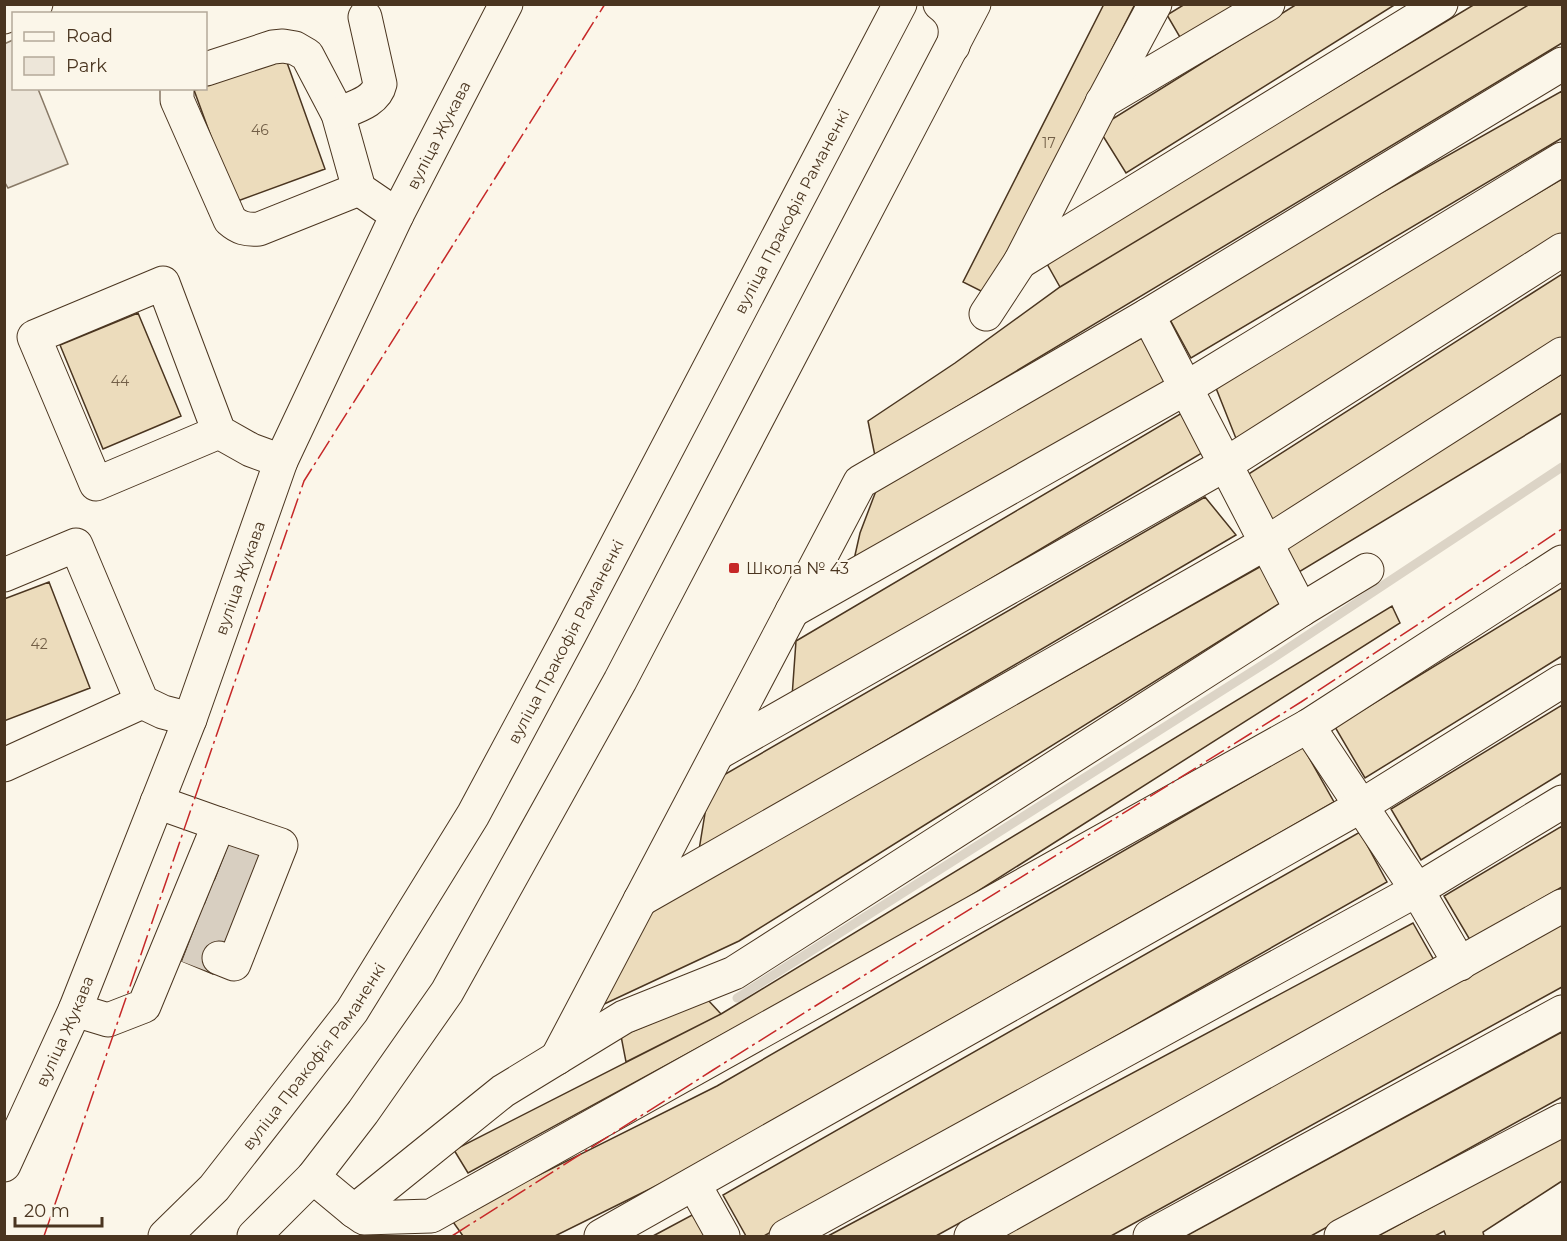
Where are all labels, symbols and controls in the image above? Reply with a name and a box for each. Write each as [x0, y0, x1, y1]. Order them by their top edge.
legend [12, 12, 207, 90]
text: Road [66, 25, 113, 47]
text: Park [66, 55, 107, 77]
street label: вуліца Жукава [403, 78, 475, 193]
street label: вуліца Пракофія Раманенкі [730, 106, 853, 317]
house number: 46 [251, 121, 269, 139]
house number: 17 [1042, 134, 1056, 152]
house number: 44 [111, 372, 130, 390]
street label: вуліца Жукава [211, 519, 269, 638]
street label: вуліца Пракофія Раманенкі [504, 536, 628, 747]
place label: Школа № 43 [746, 559, 849, 578]
marker: Школа № 43 [727, 561, 741, 575]
house number: 42 [30, 635, 48, 653]
street label: вуліца Пракофія Раманенкі [238, 959, 389, 1154]
street label: вуліца Жукава [32, 973, 98, 1090]
scale bar [15, 1190, 102, 1228]
text: 20 m [24, 1200, 70, 1222]

